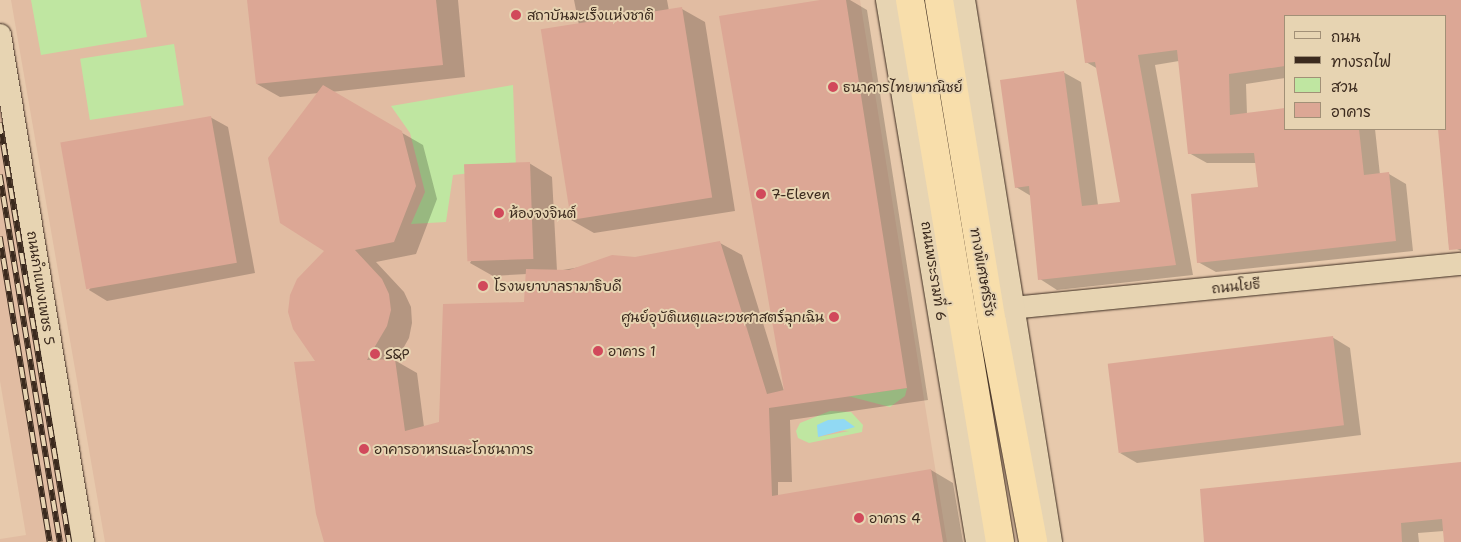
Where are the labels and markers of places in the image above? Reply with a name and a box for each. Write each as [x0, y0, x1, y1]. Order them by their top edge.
place label: สถาบันมะเร็งแห่งชาติ [527, 7, 654, 23]
marker: สถาบันมะเร็งแห่งชาติ [509, 8, 523, 22]
place label: ธนาคารไทยพาณิชย์ [843, 79, 963, 95]
marker: ธนาคารไทยพาณิชย์ [827, 81, 839, 93]
place label: 7-Eleven [771, 186, 830, 202]
marker: 7-Eleven [755, 188, 767, 200]
place label: ห้องจงจินต์ [509, 205, 576, 221]
marker: ห้องจงจินต์ [493, 207, 505, 219]
place label: โรงพยาบาลรามาธิบดี [494, 278, 622, 294]
marker: โรงพยาบาลรามาธิบดี [476, 279, 490, 293]
place label: ศูนย์อุบัติเหตุและเวชศาสตร์ฉุกเฉิน [621, 309, 824, 325]
marker: ศูนย์อุบัติเหตุและเวชศาสตร์ฉุกเฉิน [828, 311, 840, 323]
place label: อาคาร 1 [608, 343, 656, 359]
marker: อาคาร 1 [592, 345, 604, 357]
place label: S&P [385, 346, 410, 362]
marker: S&P [369, 348, 381, 360]
place label: อาคารอาหารและโภชนาการ [374, 441, 533, 457]
marker: อาคารอาหารและโภชนาการ [358, 443, 370, 455]
place label: อาคาร 4 [869, 510, 921, 526]
marker: อาคาร 4 [853, 512, 865, 524]

